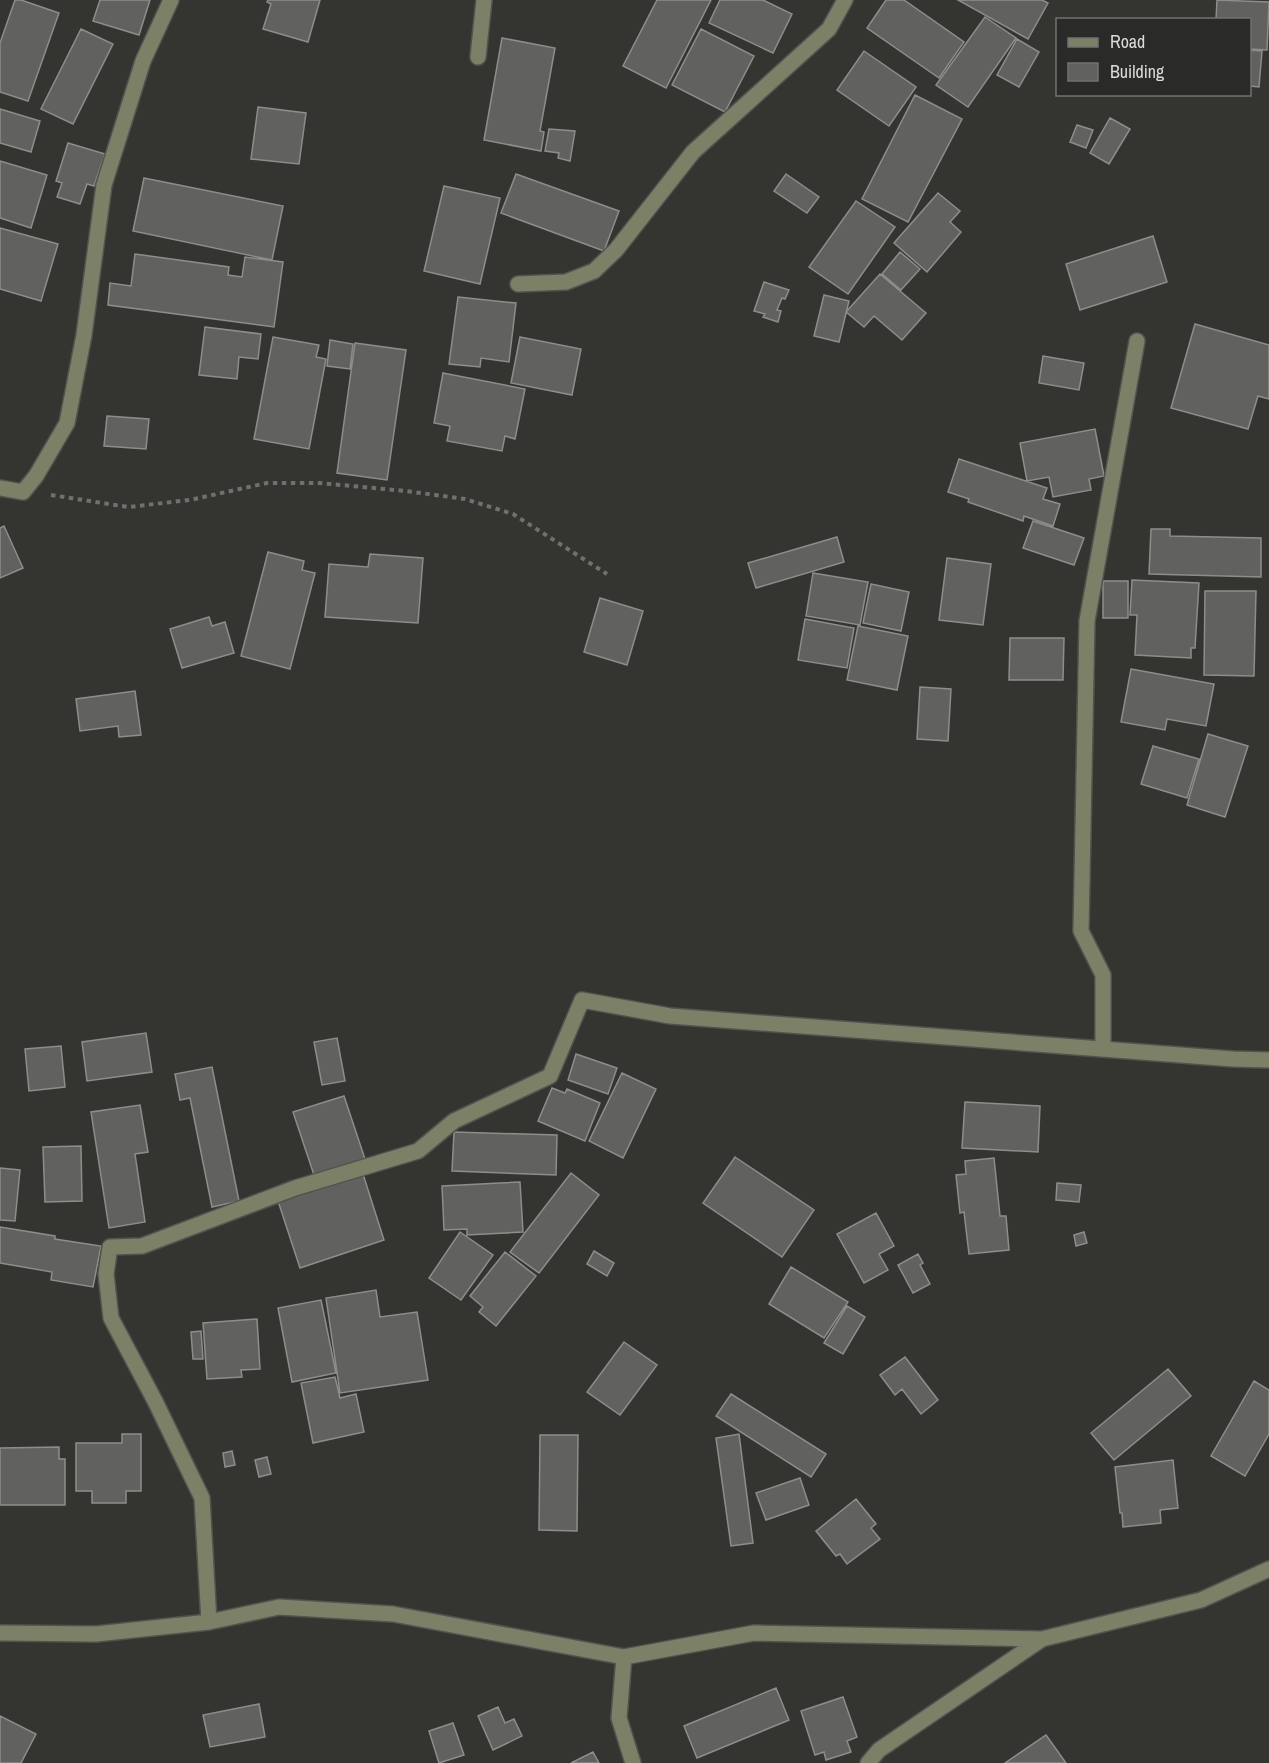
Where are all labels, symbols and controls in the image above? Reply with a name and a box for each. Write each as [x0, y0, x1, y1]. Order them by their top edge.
legend [1056, 18, 1251, 96]
text: Road [1110, 29, 1145, 54]
text: Building [1110, 59, 1165, 84]

